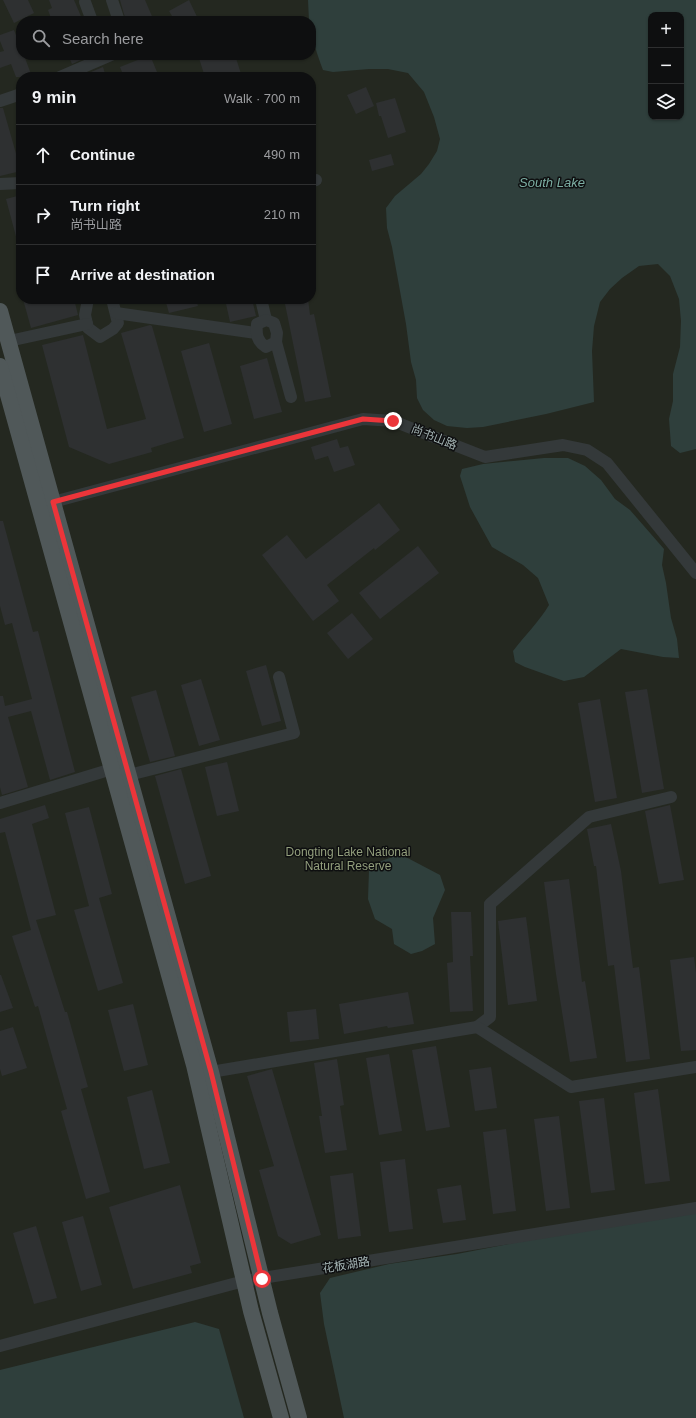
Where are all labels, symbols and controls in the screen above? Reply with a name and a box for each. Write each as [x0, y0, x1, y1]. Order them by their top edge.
map controls [648, 12, 684, 120]
button: + [648, 12, 684, 48]
search box [16, 16, 316, 60]
icon: search [30, 27, 52, 49]
text: Search here [62, 30, 144, 47]
button: − [648, 48, 684, 84]
button: layers [648, 84, 684, 120]
text: 9 min [32, 88, 76, 107]
text: Walk · 700 m [224, 91, 300, 106]
icon: ahead [32, 144, 54, 166]
text: Continue [70, 146, 135, 163]
text: 490 m [264, 147, 300, 162]
water label: South Lake [519, 175, 585, 190]
text: Turn right [70, 197, 140, 214]
icon: right [32, 204, 54, 226]
text: 210 m [264, 207, 300, 222]
text: 尚书山路 [70, 217, 122, 232]
icon: arrive [32, 264, 54, 286]
text: Arrive at destination [70, 266, 215, 283]
route end [384, 412, 402, 430]
street label: 尚书山路 [409, 422, 459, 452]
park label: Dongting Lake National Natural Reserve [286, 845, 410, 873]
street label: 花板湖路 [321, 1254, 371, 1276]
route start [253, 1270, 271, 1288]

